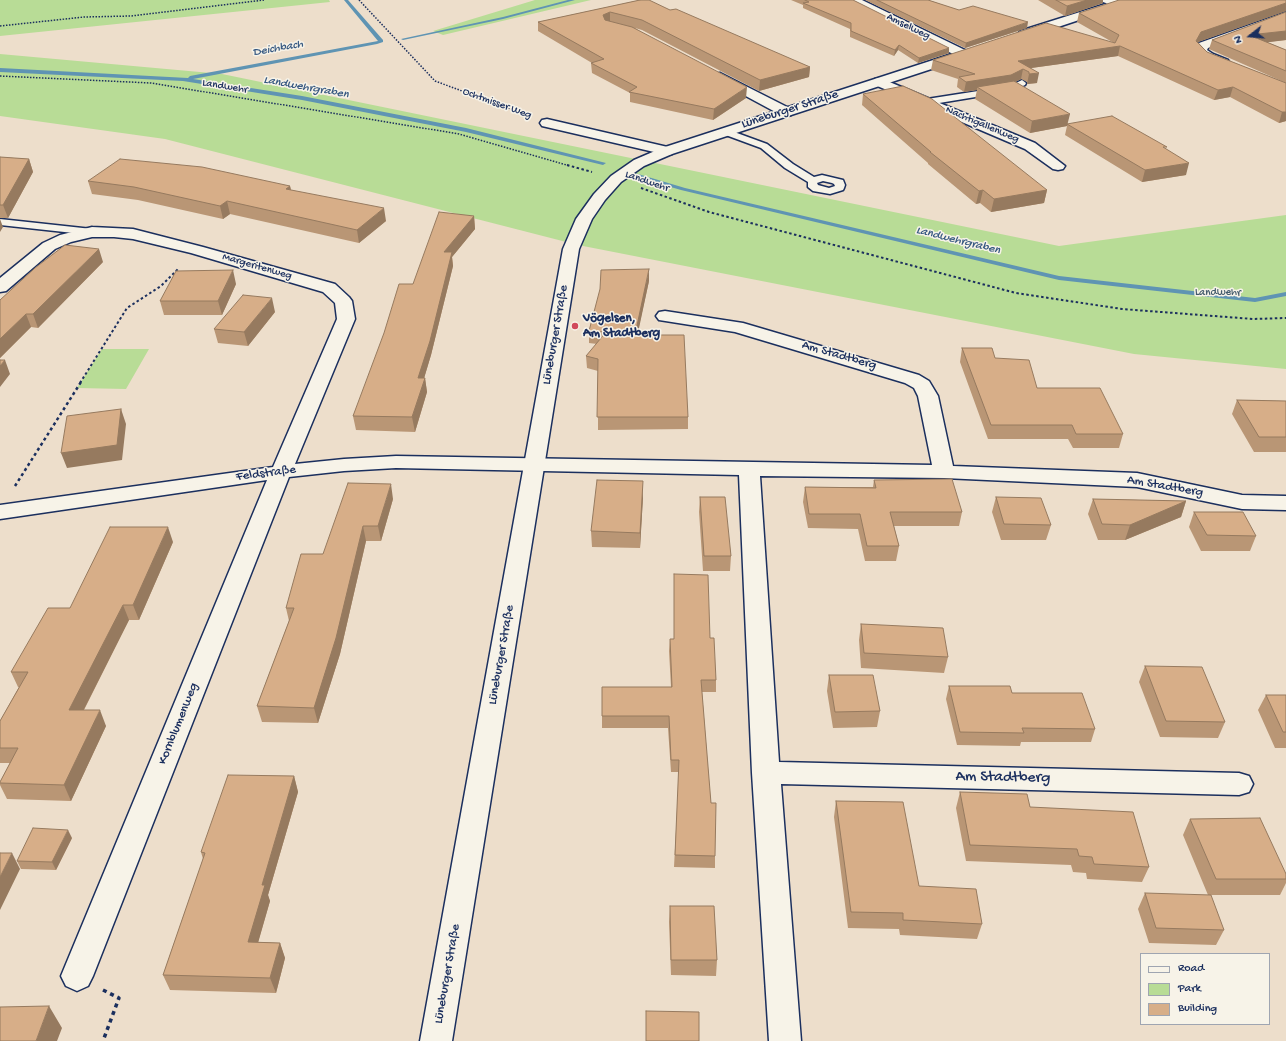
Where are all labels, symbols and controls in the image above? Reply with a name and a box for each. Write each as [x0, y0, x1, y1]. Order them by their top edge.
street label: Amselweg [884, 11, 932, 43]
north arrow [1230, 16, 1270, 56]
text: N [1232, 34, 1245, 45]
water label: Deichbach [252, 38, 304, 60]
water label: Landwehrgraben [262, 73, 350, 103]
street label: Landwehr [201, 77, 249, 97]
street label: Ochtmisser Weg [461, 85, 533, 123]
street label: Lüneburger Straße [740, 87, 840, 133]
street label: Nachtigallenweg [943, 104, 1021, 146]
street label: Landwehr [623, 168, 671, 196]
water label: Landwehrgraben [915, 224, 1001, 258]
street label: Margeritenweg [221, 251, 293, 283]
street label: Lüneburger Straße [540, 284, 572, 386]
park label: Landwehr [1195, 286, 1241, 300]
place label: Vögelsen, Am Stadtberg [583, 311, 660, 342]
marker: Vögelsen, Am Stadtberg [570, 321, 580, 331]
street label: Am Stadtberg [800, 338, 878, 374]
street label: Feldstraße [235, 463, 297, 485]
street label: Am Stadtberg [1126, 473, 1204, 501]
street label: Lüneburger Straße [486, 604, 518, 706]
street label: Kornblumenweg [156, 681, 202, 767]
street label: Am Stadtberg [955, 768, 1051, 788]
street label: Lüneburger Straße [432, 923, 464, 1025]
legend [1140, 953, 1270, 1025]
text: Road [1178, 962, 1204, 976]
text: Park [1178, 982, 1201, 996]
text: Building [1178, 1002, 1217, 1016]

